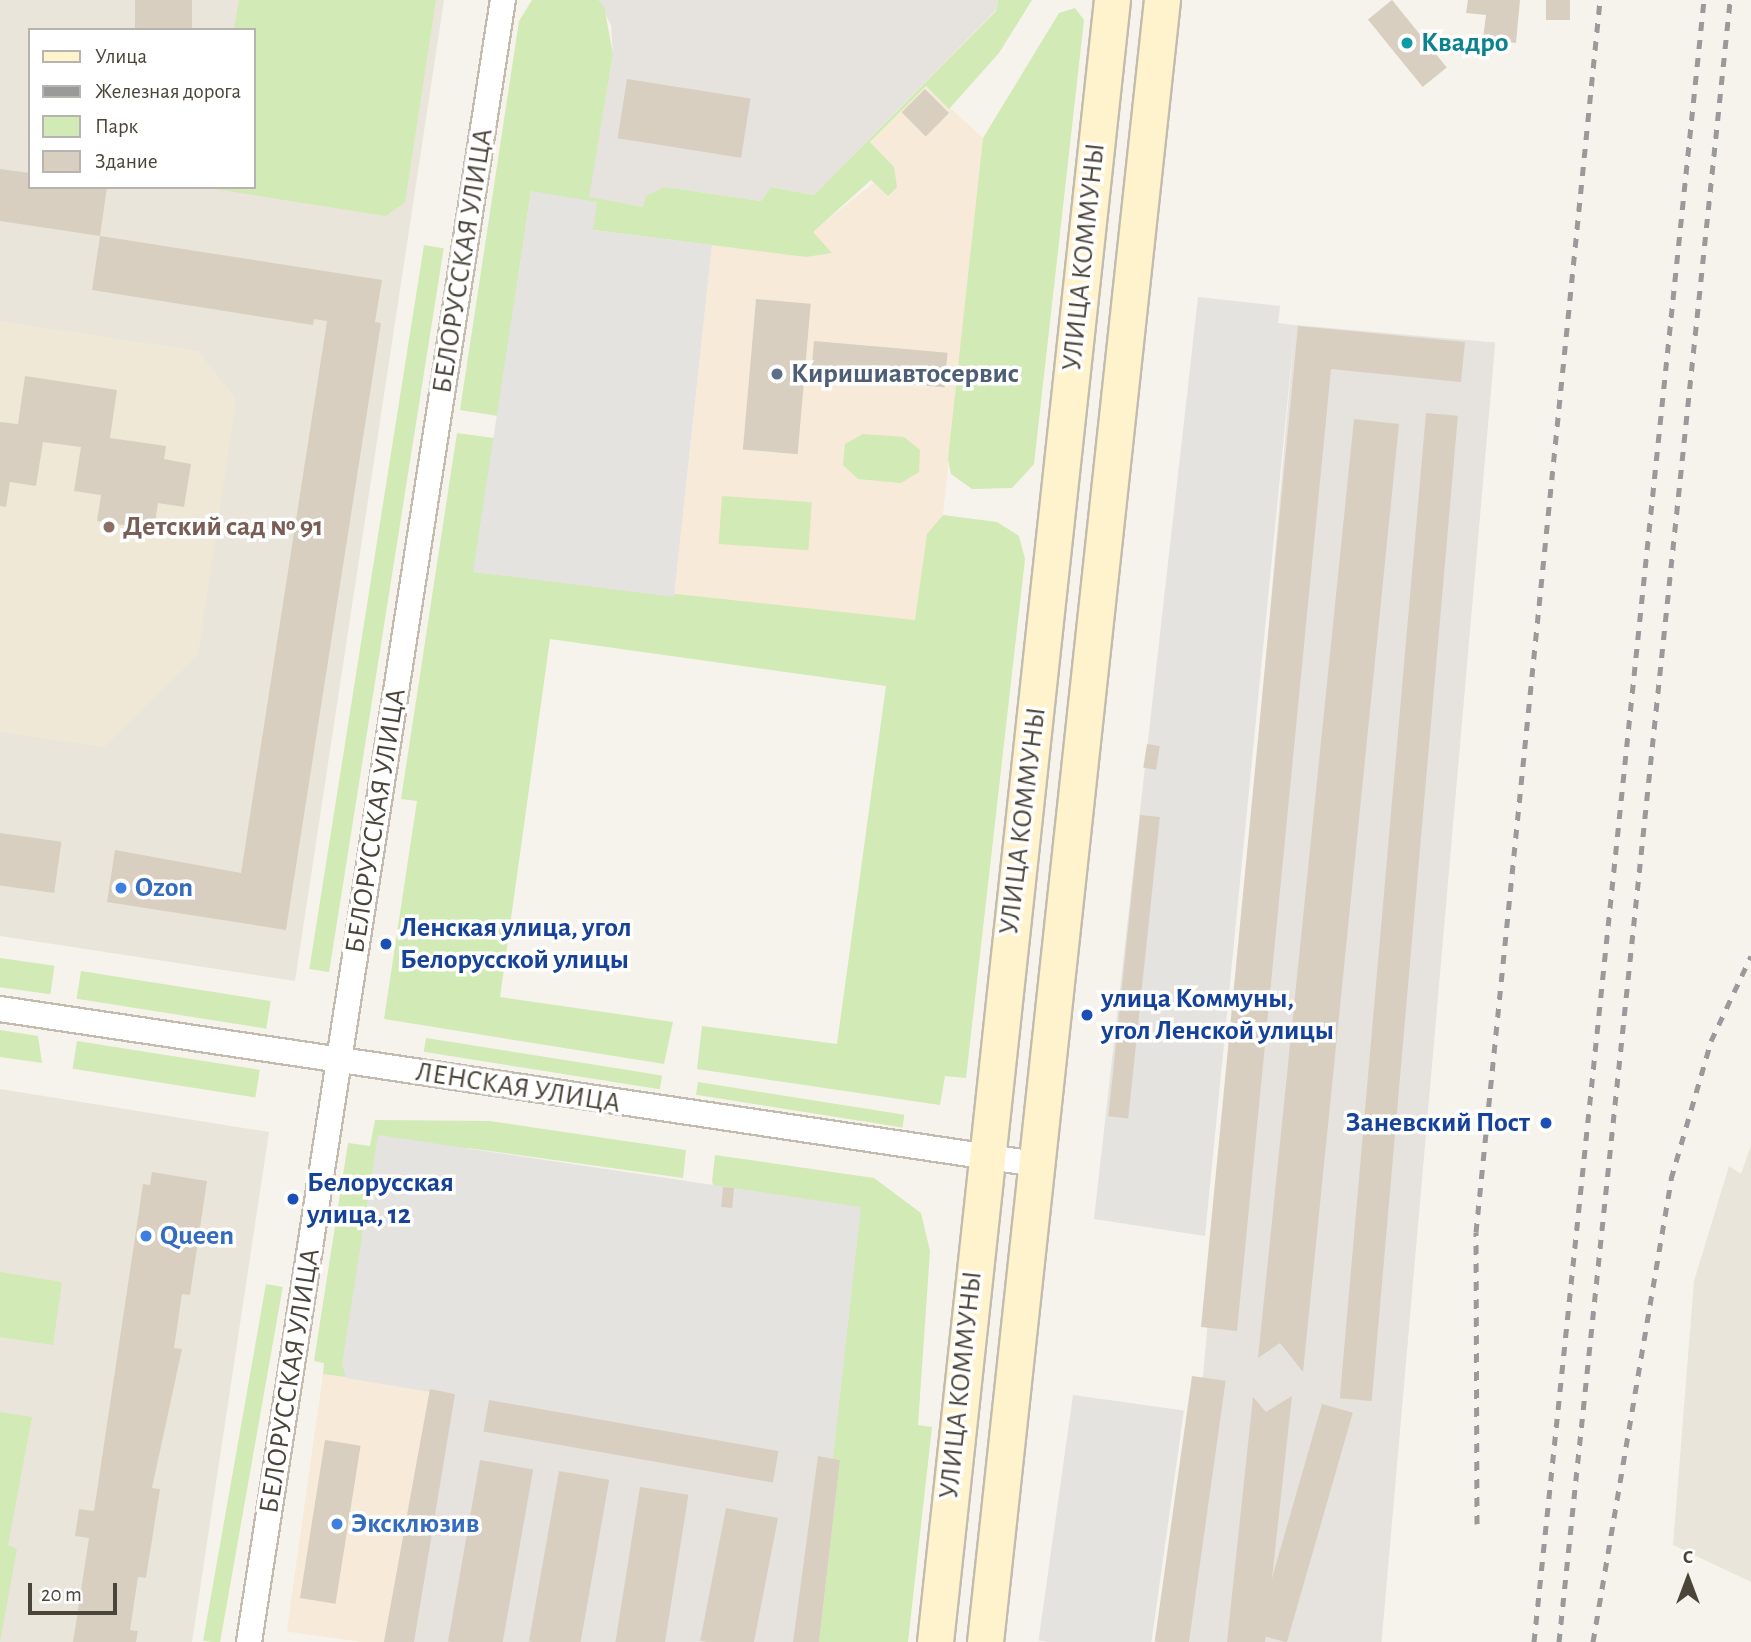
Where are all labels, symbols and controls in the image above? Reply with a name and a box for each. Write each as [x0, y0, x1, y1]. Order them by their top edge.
place label: Квадро [1421, 26, 1509, 60]
legend [28, 28, 256, 189]
marker: Квадро [1399, 35, 1415, 51]
text: Улица [95, 46, 147, 67]
text: Железная дорога [95, 81, 241, 102]
text: Парк [95, 116, 138, 137]
street label: БЕЛОРУССКАЯ УЛИЦА [425, 126, 501, 396]
street label: УЛИЦА КОММУНЫ [1055, 141, 1113, 373]
text: Здание [95, 151, 158, 172]
place label: Киришиавтосервис [791, 357, 1019, 391]
marker: Киришиавтосервис [769, 366, 785, 382]
place label: Детский сад № 91 [123, 510, 323, 544]
marker: Детский сад № 91 [101, 519, 117, 535]
street label: БЕЛОРУССКАЯ УЛИЦА [338, 686, 414, 956]
street label: УЛИЦА КОММУНЫ [992, 705, 1054, 937]
place label: Ozon [135, 871, 193, 905]
marker: Ozon [113, 880, 129, 896]
place label: Ленская улица, угол Белорусской улицы [400, 911, 632, 977]
marker: Ленская улица, угол Белорусской улицы [378, 936, 394, 952]
place label: улица Коммуны, угол Ленской улицы [1101, 982, 1334, 1048]
marker: улица Коммуны, угол Ленской улицы [1079, 1007, 1095, 1023]
street label: ЛЕНСКАЯ УЛИЦА [413, 1055, 623, 1121]
place label: Заневский Пост [1346, 1106, 1530, 1140]
marker: Заневский Пост [1536, 1113, 1556, 1133]
place label: Белорусская улица, 12 [307, 1166, 454, 1232]
marker: Белорусская улица, 12 [285, 1191, 301, 1207]
place label: Queen [160, 1219, 234, 1253]
marker: Queen [138, 1228, 154, 1244]
street label: БЕЛОРУССКАЯ УЛИЦА [252, 1246, 328, 1516]
street label: УЛИЦА КОММУНЫ [932, 1269, 990, 1501]
place label: Эксклюзив [351, 1507, 479, 1541]
marker: Эксклюзив [329, 1516, 345, 1532]
north arrow [1653, 1544, 1723, 1614]
text: С [1683, 1548, 1693, 1567]
scale bar [32, 1568, 121, 1612]
text: 20 m [41, 1584, 82, 1605]

